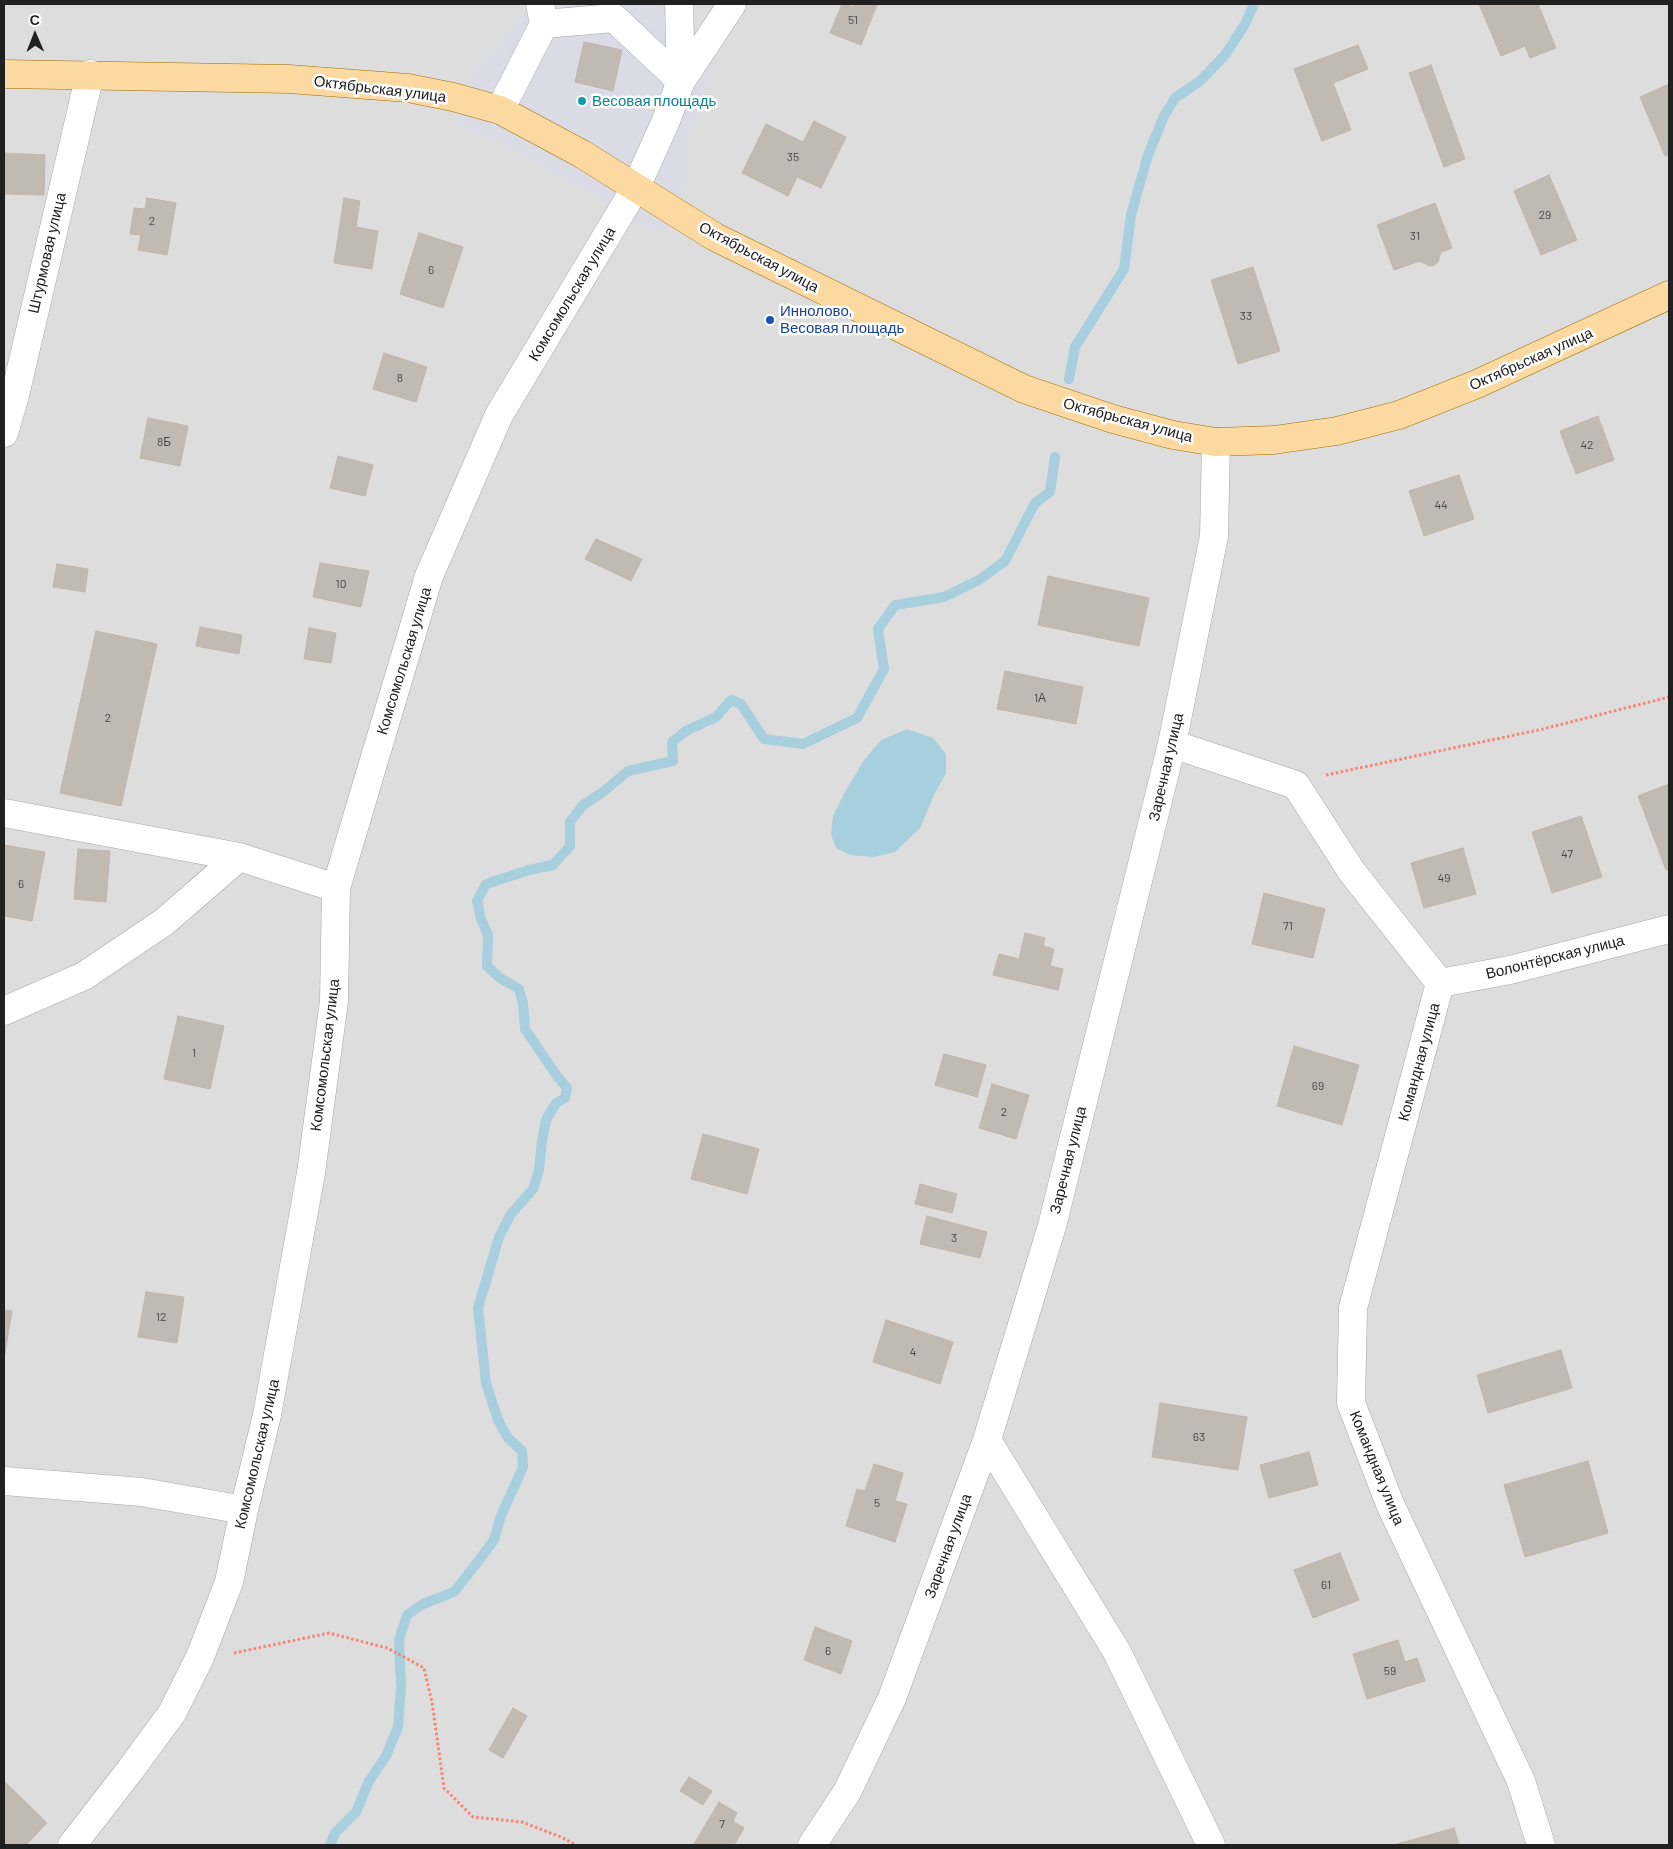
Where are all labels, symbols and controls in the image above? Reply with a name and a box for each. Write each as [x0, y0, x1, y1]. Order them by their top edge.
north arrow [10, 10, 60, 60]
text: С [30, 11, 40, 28]
house number: 51 [848, 13, 858, 27]
street label: Октябрьская улица [313, 72, 447, 106]
place label: Весовая площадь [592, 92, 716, 110]
marker: Весовая площадь [576, 95, 588, 107]
house number: 35 [787, 150, 799, 164]
street label: Штурмовая улица [24, 191, 70, 315]
house number: 29 [1539, 208, 1551, 222]
house number: 2 [149, 214, 155, 228]
street label: Октябрьская улица [696, 218, 822, 296]
street label: Комсомольская улица [525, 224, 619, 364]
house number: 31 [1410, 229, 1420, 243]
house number: 6 [428, 263, 434, 277]
place label: Иннолово, Весовая площадь [780, 302, 904, 337]
house number: 33 [1240, 309, 1252, 323]
marker: Иннолово, Весовая площадь [764, 314, 776, 326]
street label: Октябрьская улица [1466, 324, 1596, 394]
house number: 8 [397, 371, 403, 385]
street label: Октябрьская улица [1061, 394, 1195, 446]
house number: 8Б [157, 435, 171, 449]
house number: 42 [1580, 438, 1594, 452]
house number: 44 [1434, 498, 1448, 512]
house number: 10 [336, 577, 346, 591]
street label: Комсомольская улица [373, 585, 435, 737]
house number: 1А [1034, 691, 1046, 705]
house number: 2 [105, 711, 111, 725]
street label: Заречная улица [1145, 711, 1187, 823]
house number: 47 [1561, 847, 1573, 861]
house number: 49 [1438, 871, 1450, 885]
house number: 6 [18, 877, 24, 891]
house number: 71 [1283, 919, 1293, 933]
street label: Волонтёрская улица [1484, 931, 1626, 983]
street label: Комсомольская улица [307, 978, 343, 1132]
street label: Командная улица [1395, 1001, 1443, 1123]
house number: 1 [192, 1046, 196, 1060]
house number: 69 [1312, 1079, 1324, 1093]
street label: Заречная улица [1046, 1104, 1090, 1216]
house number: 2 [1001, 1105, 1007, 1119]
house number: 3 [951, 1231, 957, 1245]
house number: 12 [156, 1310, 166, 1324]
house number: 4 [910, 1345, 916, 1359]
street label: Комсомольская улица [231, 1377, 283, 1531]
street label: Командная улица [1346, 1408, 1408, 1528]
house number: 63 [1193, 1430, 1205, 1444]
street label: Заречная улица [921, 1491, 975, 1601]
house number: 5 [874, 1496, 880, 1510]
house number: 61 [1321, 1578, 1331, 1592]
house number: 6 [825, 1644, 831, 1658]
house number: 59 [1384, 1664, 1396, 1678]
house number: 7 [719, 1817, 725, 1831]

